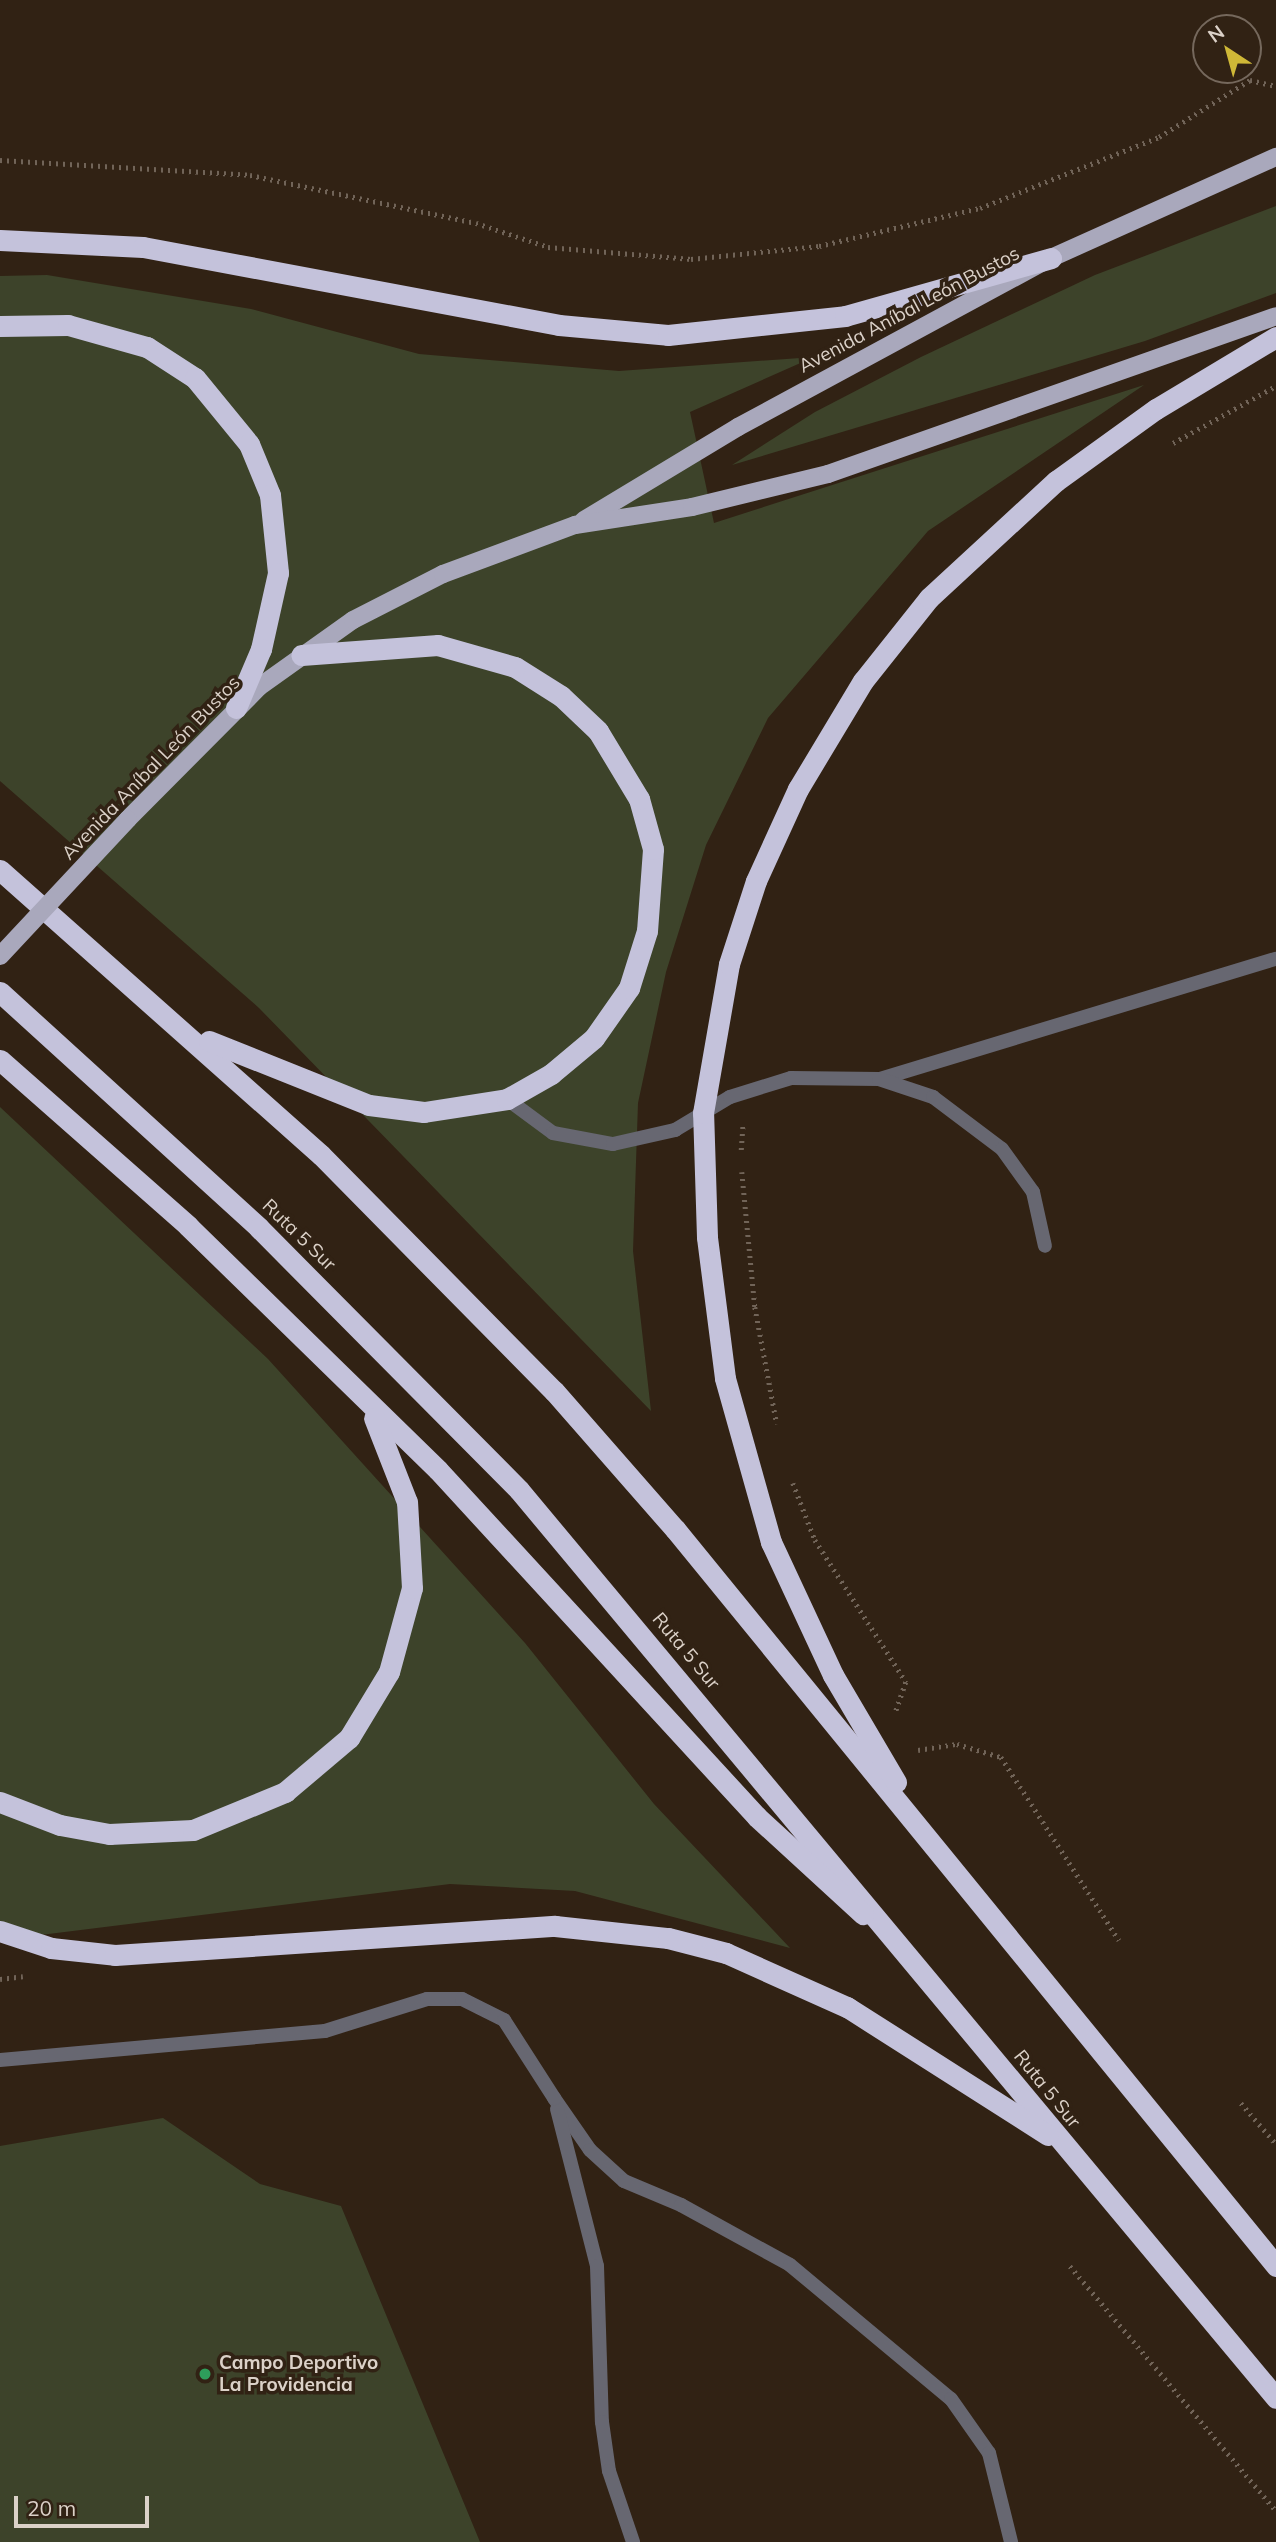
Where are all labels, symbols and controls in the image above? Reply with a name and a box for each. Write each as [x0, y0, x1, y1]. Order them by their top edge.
north arrow [1192, 14, 1262, 84]
text: N [1203, 20, 1229, 48]
street label: Avenida Aníbal León Bustos [795, 242, 1023, 378]
street label: Avenida Aníbal León Bustos [57, 671, 245, 865]
street label: Ruta 5 Sur [258, 1194, 340, 1276]
street label: Ruta 5 Sur [647, 1608, 725, 1694]
street label: Ruta 5 Sur [1009, 2046, 1085, 2132]
place label: Campo Deportivo La Providencia [219, 2352, 378, 2396]
marker: Campo Deportivo La Providencia [197, 2366, 213, 2382]
scale bar [18, 2482, 152, 2526]
text: 20 m [27, 2495, 76, 2521]

